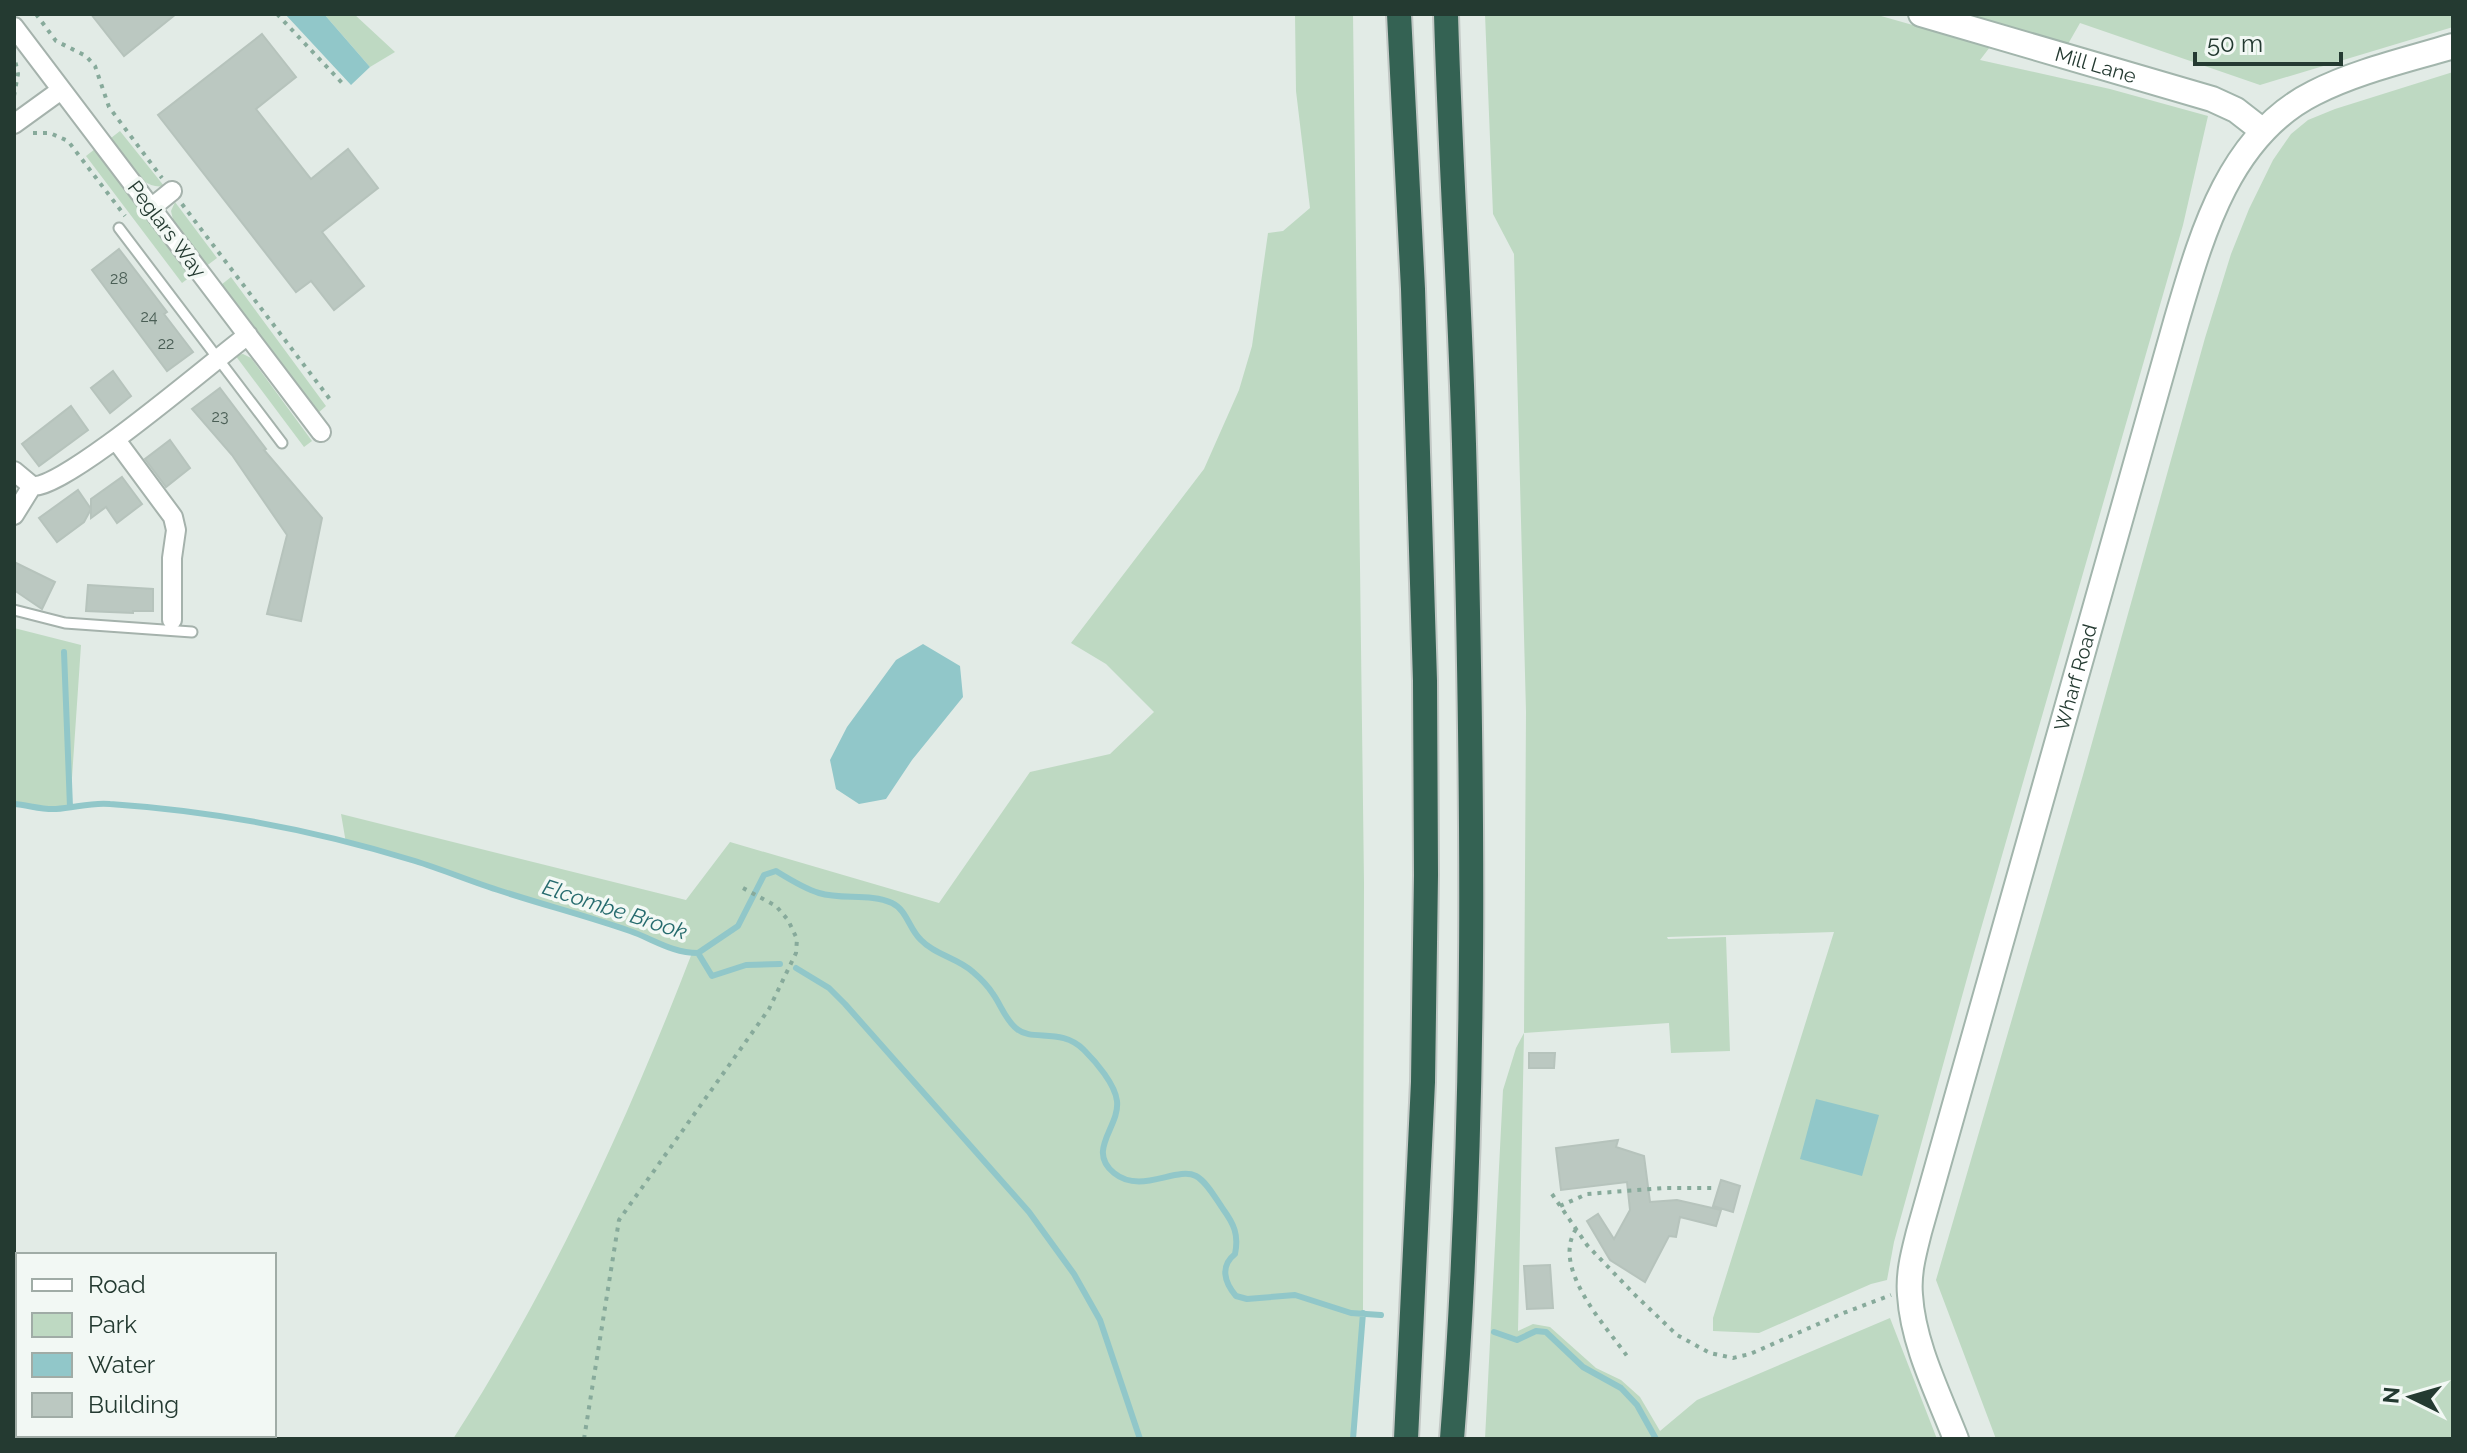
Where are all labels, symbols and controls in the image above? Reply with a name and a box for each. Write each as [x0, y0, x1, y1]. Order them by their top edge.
scale bar [2195, 16, 2341, 66]
text: 50 m [2207, 29, 2263, 58]
street label: Mill Lane [2052, 42, 2139, 88]
street label: Peglars Way [123, 176, 211, 282]
house number: 28 [110, 269, 128, 288]
house number: 24 [140, 307, 158, 326]
house number: 22 [158, 334, 174, 353]
house number: 23 [212, 407, 228, 426]
street label: Wharf Road [2049, 621, 2102, 734]
water label: Elcombe Brook [539, 873, 691, 945]
legend [16, 1253, 276, 1437]
text: Road [88, 1270, 146, 1299]
text: Park [88, 1310, 137, 1339]
text: Water [88, 1350, 156, 1379]
north arrow [2371, 1357, 2451, 1437]
text: N [2377, 1386, 2405, 1405]
text: Building [88, 1390, 179, 1419]

